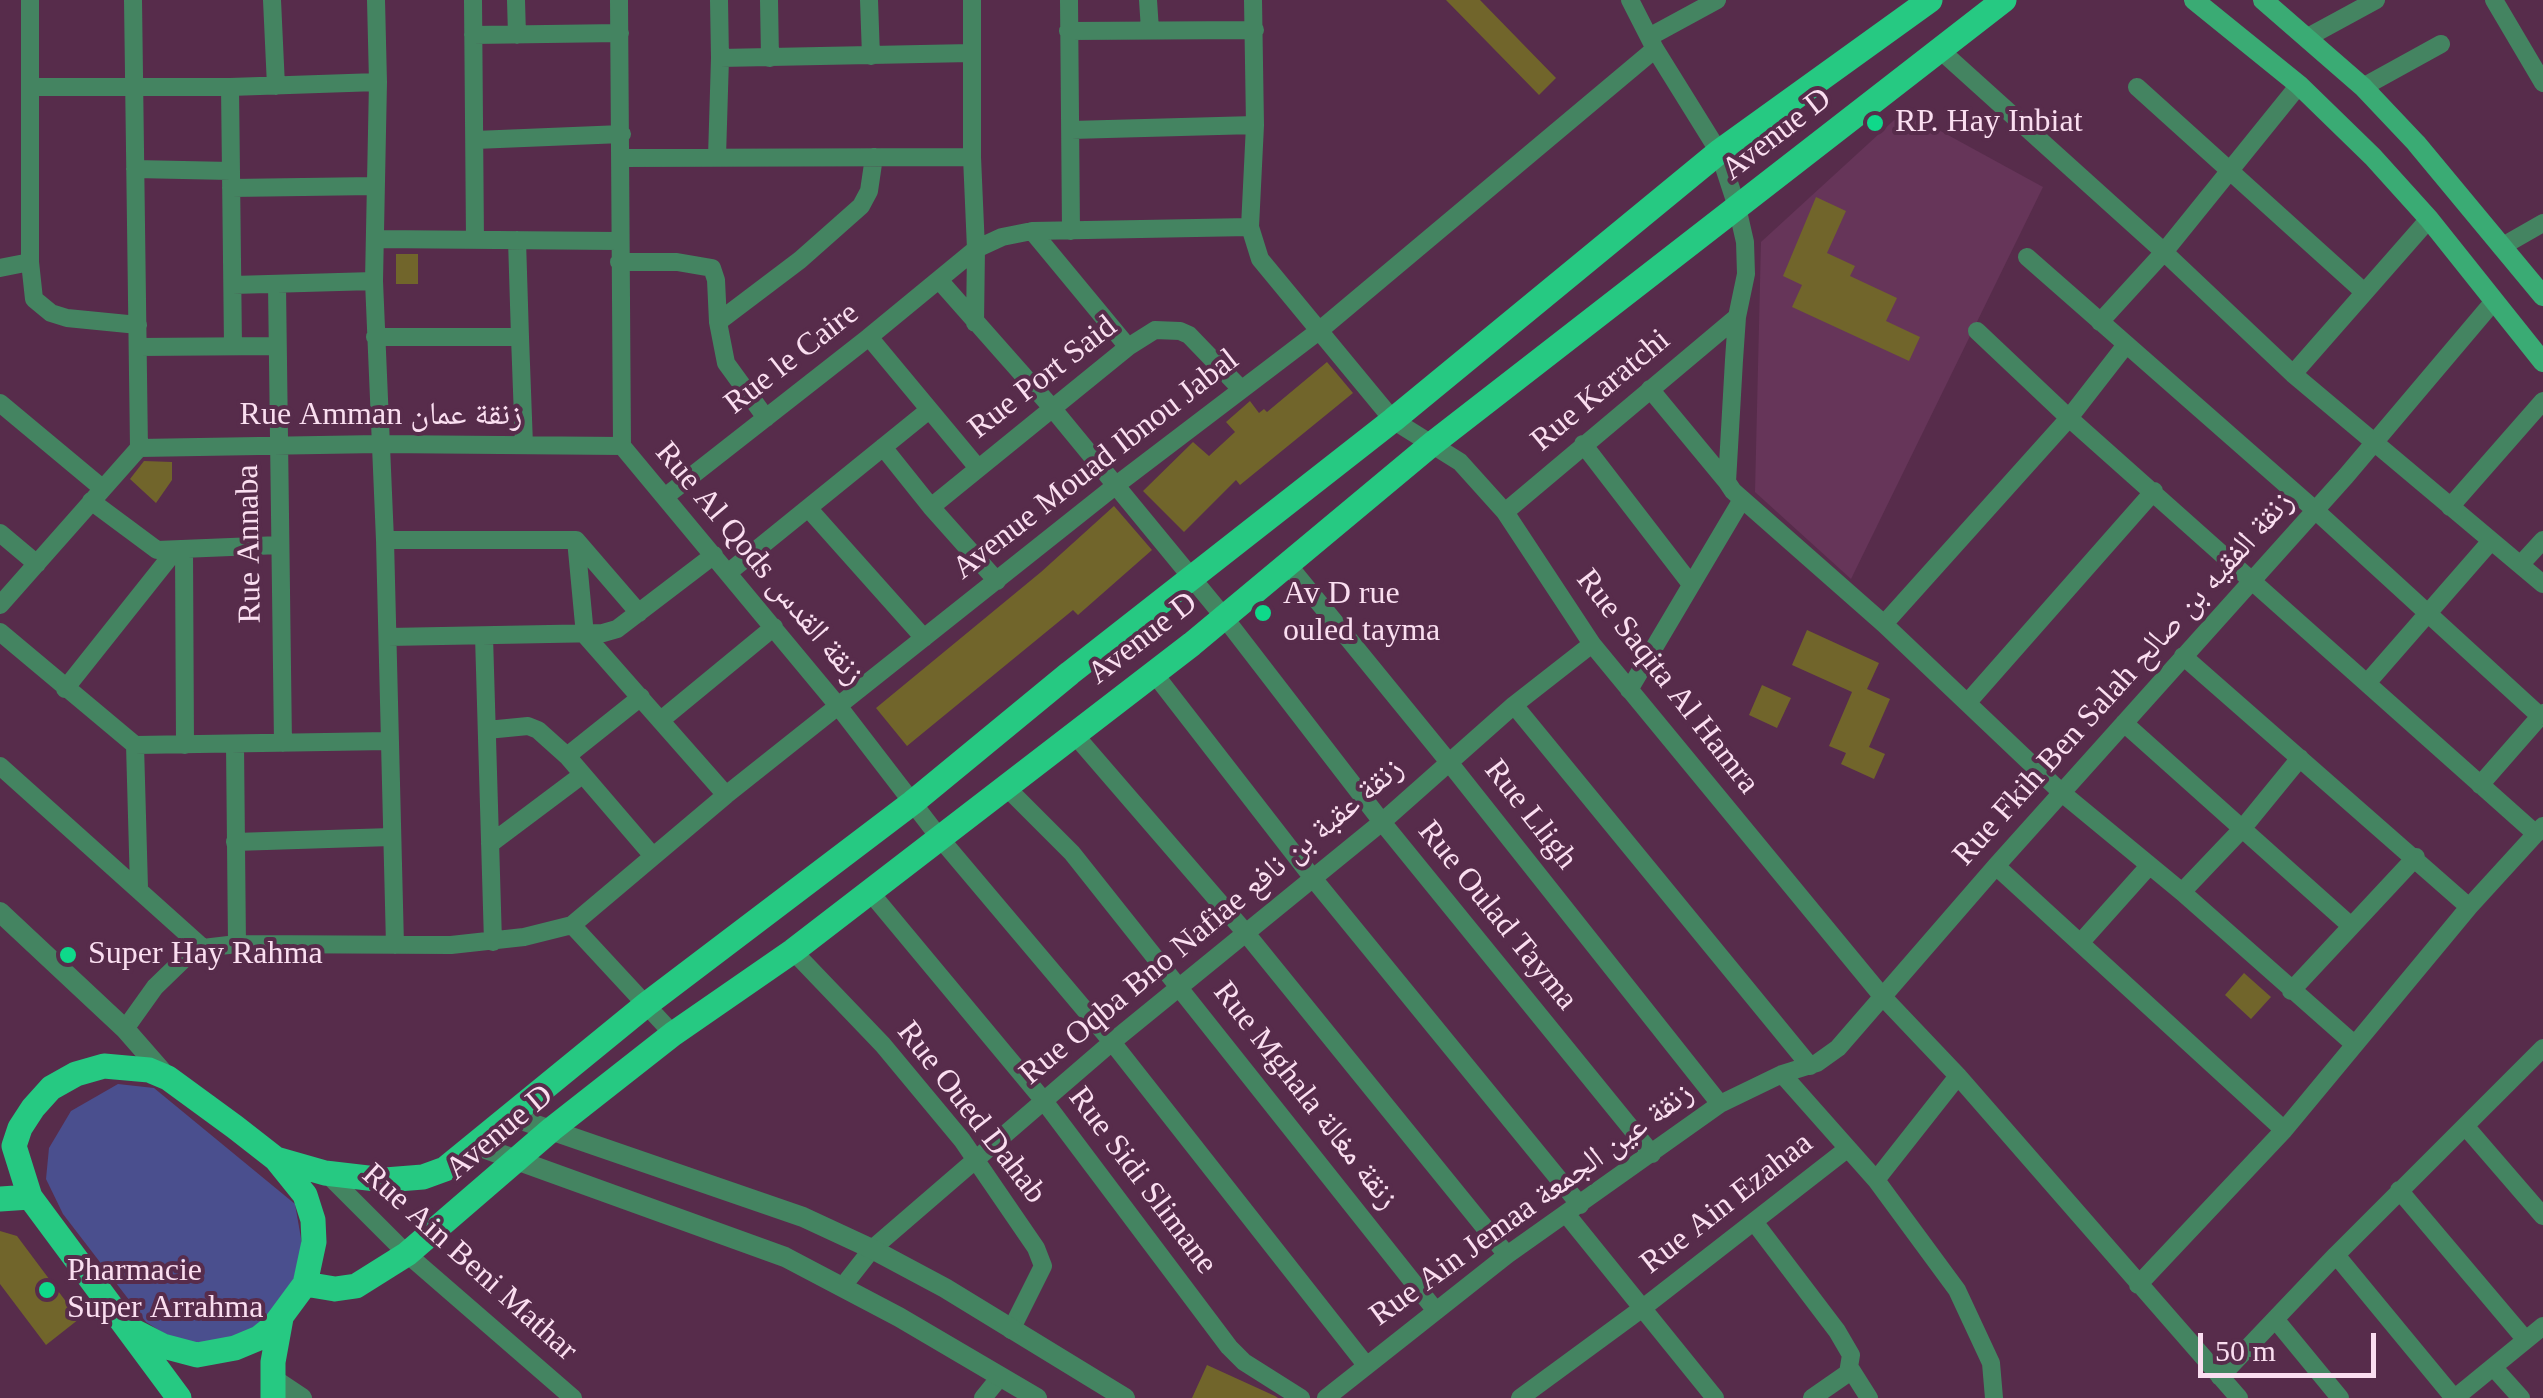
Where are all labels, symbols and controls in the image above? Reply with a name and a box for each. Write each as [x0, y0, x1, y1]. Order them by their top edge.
street label: Avenue D [1715, 80, 1839, 190]
place label: RP. Hay Inbiat [1895, 104, 2083, 142]
marker: RP. Hay Inbiat [1864, 112, 1886, 134]
street label: Rue le Caire [717, 295, 867, 423]
street label: Rue Port Said [961, 308, 1125, 448]
street label: Rue Karatchi [1524, 322, 1678, 460]
street label: Avenue Mouad Ibnou Jabal [945, 341, 1247, 589]
street label: Rue Amman زنقة عمان [240, 397, 522, 435]
street label: Rue Al Qods زنقة القدس [646, 435, 872, 693]
street label: Rue Annaba [229, 464, 271, 624]
street label: Rue Fkih Ben Salah زنقة الفقيه بن صالح [1945, 484, 2303, 874]
street label: Rue Saqita Al Hamra [1567, 562, 1767, 802]
place label: Av D rue ouled tayma [1283, 576, 1440, 651]
street label: Avenue D [1081, 584, 1205, 694]
marker: Av D rue ouled tayma [1252, 602, 1274, 624]
street label: Rue Oqba Bno Nafiae زنقة عقبة بن نافع [1012, 750, 1412, 1094]
street label: Rue Lligh [1475, 752, 1585, 878]
street label: Rue Oulad Tayma [1409, 814, 1585, 1018]
place label: Super Hay Rahma [88, 936, 323, 974]
marker: Super Hay Rahma [57, 944, 79, 966]
street label: Rue Mghala زنقة مغالة [1204, 974, 1406, 1218]
street label: Rue Oued Dahab [888, 1014, 1054, 1212]
street label: Rue Ain Jemaa زنقة عين الجمعة [1363, 1075, 1701, 1335]
street label: Avenue D [439, 1077, 561, 1189]
street label: Rue Sidi Slimane [1059, 1080, 1225, 1282]
street label: Rue Ain Ezahaa [1633, 1125, 1821, 1283]
street label: Rue Ain Beni Mathar [353, 1156, 585, 1370]
place label: Pharmacie Super Arrahma [67, 1253, 263, 1328]
marker: Pharmacie Super Arrahma [36, 1279, 58, 1301]
scale bar [2203, 1313, 2380, 1375]
text: 50 m [2215, 1334, 2276, 1367]

